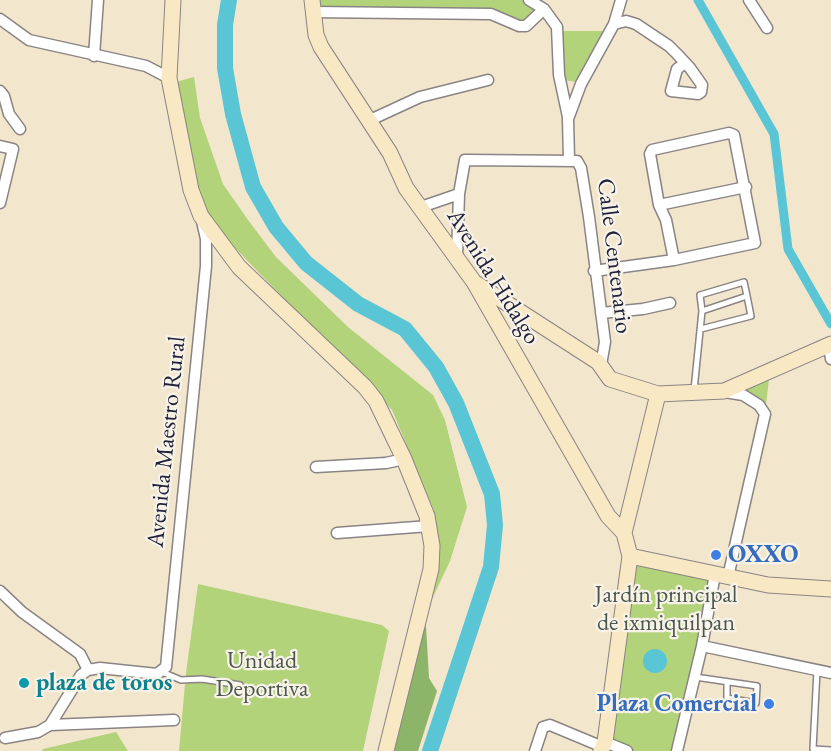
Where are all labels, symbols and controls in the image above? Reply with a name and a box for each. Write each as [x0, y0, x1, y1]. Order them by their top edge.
street label: Calle Centenario [590, 177, 638, 335]
street label: Avenida Hidalgo [440, 204, 546, 350]
street label: Avenida Maestro Rural [142, 335, 192, 549]
place label: OXXO [728, 541, 798, 569]
marker: OXXO [709, 548, 723, 562]
park label: Jardín principal de ixmiquilpan [594, 581, 738, 637]
park label: Unidad Deportiva [216, 647, 308, 703]
place label: plaza de toros [36, 669, 172, 697]
marker: plaza de toros [17, 676, 31, 690]
place label: Plaza Comercial [596, 690, 757, 718]
marker: Plaza Comercial [762, 697, 776, 711]

